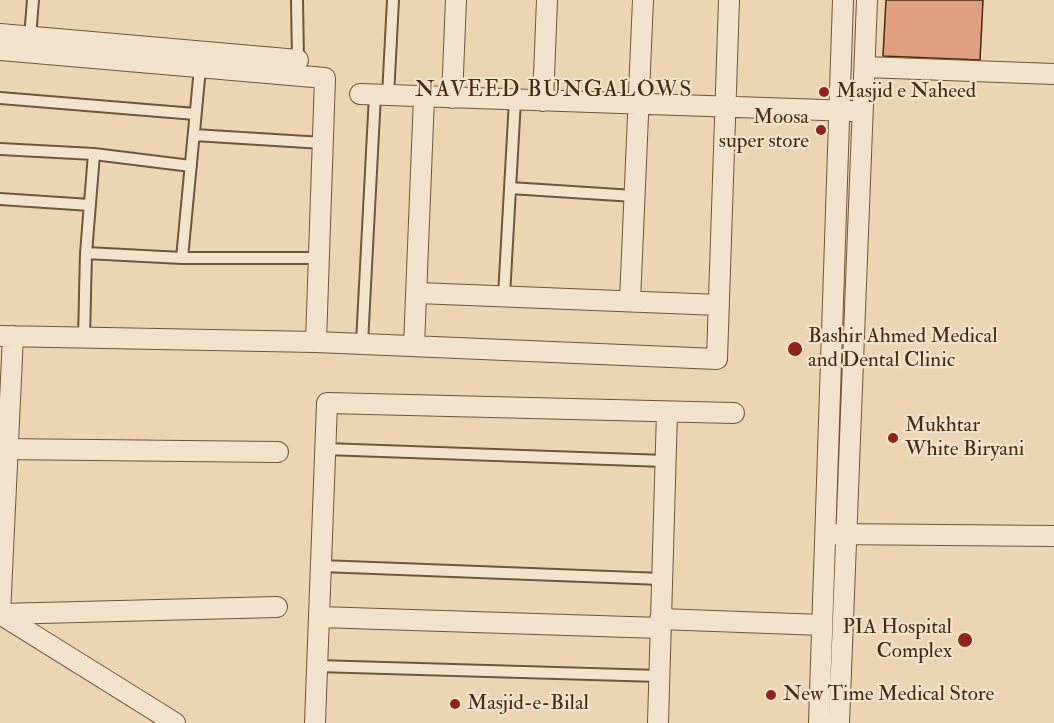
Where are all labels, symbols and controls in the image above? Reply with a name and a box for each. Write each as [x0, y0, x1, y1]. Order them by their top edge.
district label: NAVEED BUNGALOWS [415, 78, 693, 104]
place label: Masjid e Naheed [836, 79, 976, 105]
marker: Masjid e Naheed [817, 85, 831, 99]
place label: Moosa super store [719, 105, 809, 155]
marker: Moosa super store [814, 123, 828, 137]
place label: Bashir Ahmed Medical and Dental Clinic [808, 324, 998, 374]
marker: Bashir Ahmed Medical and Dental Clinic [786, 340, 804, 358]
place label: Mukhtar White Biryani [905, 413, 1024, 463]
marker: Mukhtar White Biryani [886, 431, 900, 445]
place label: PIA Hospital Complex [842, 615, 952, 665]
marker: PIA Hospital Complex [956, 631, 974, 649]
place label: New Time Medical Store [783, 682, 994, 708]
marker: New Time Medical Store [764, 688, 778, 702]
place label: Masjid-e-Bilal [467, 691, 589, 717]
marker: Masjid-e-Bilal [448, 697, 462, 711]

